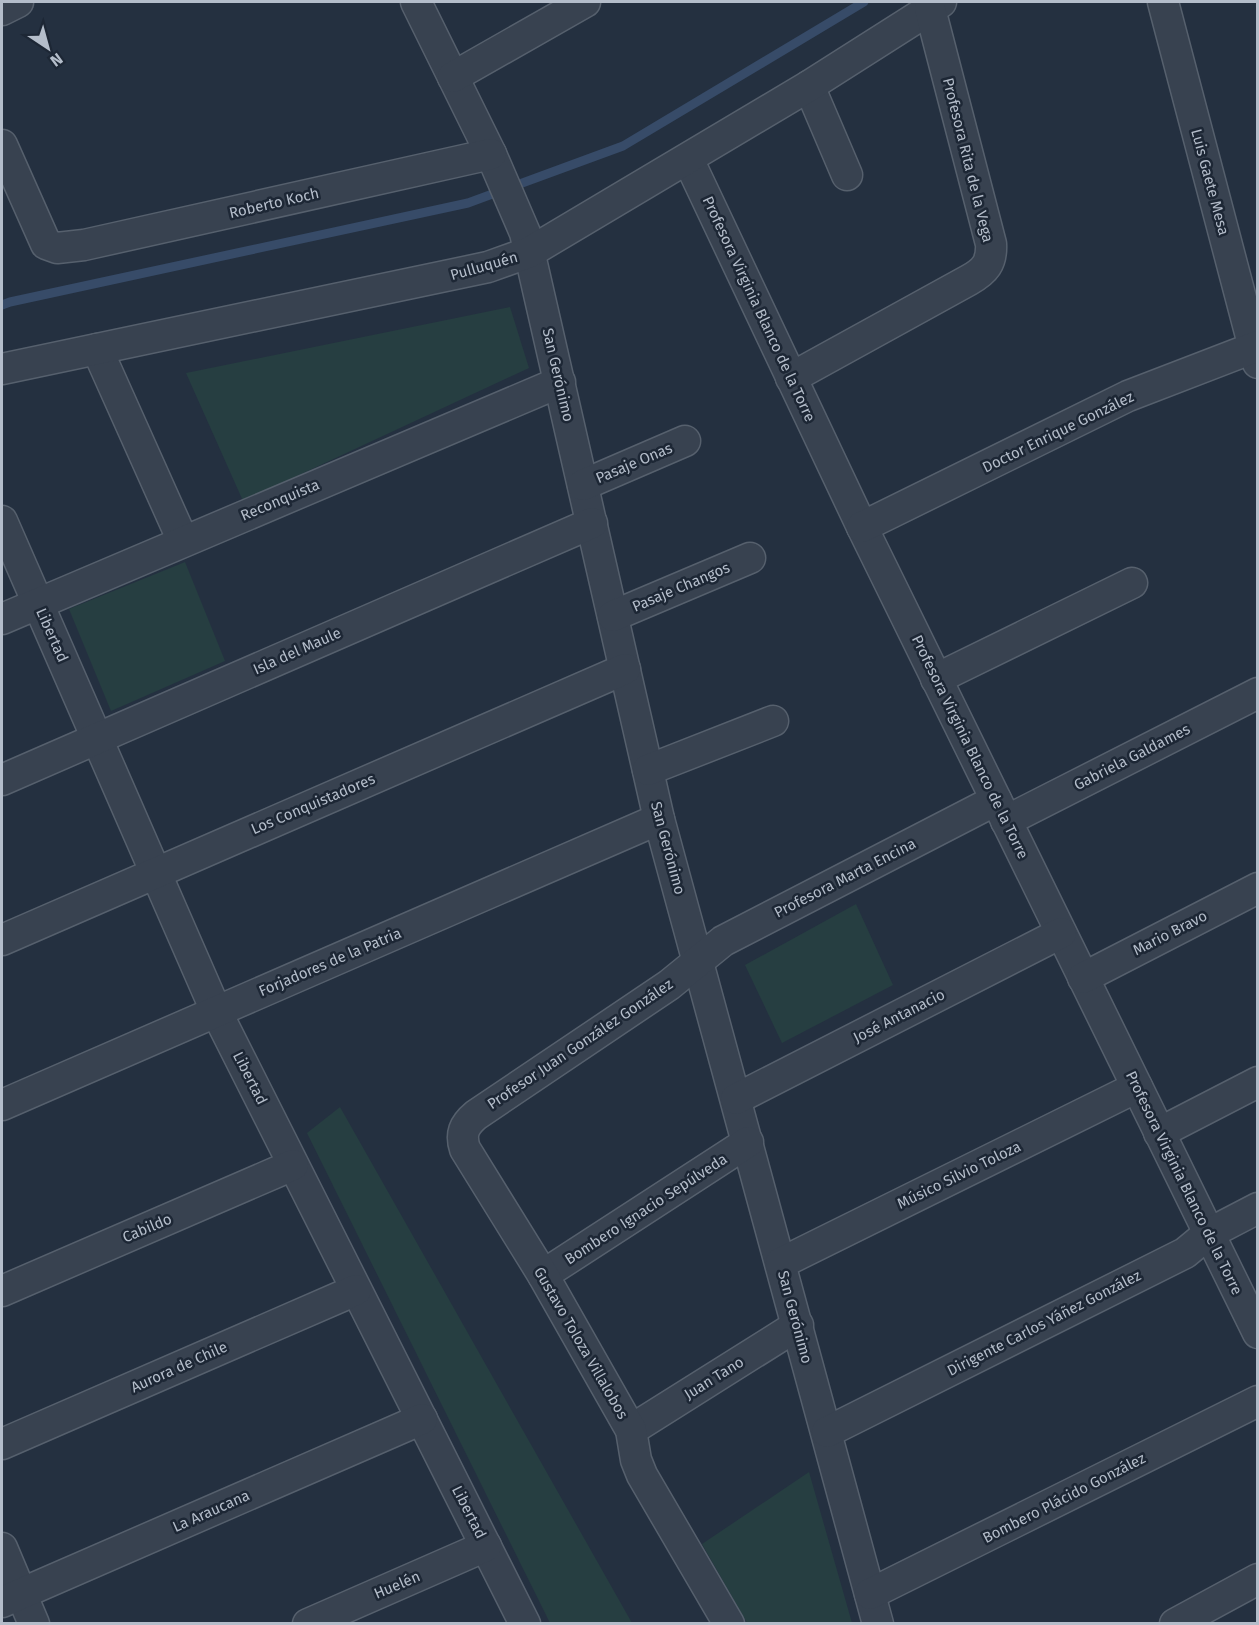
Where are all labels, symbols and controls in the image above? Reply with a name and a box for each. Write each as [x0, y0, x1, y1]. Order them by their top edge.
north arrow [18, 18, 78, 78]
text: N [47, 49, 66, 71]
street label: Profesora Rita de la Vega [939, 76, 997, 244]
street label: Luis Gaete Mesa [1187, 127, 1233, 237]
street label: Roberto Koch [227, 184, 321, 222]
street label: Profesora Virginia Blanco de la Torre [699, 193, 819, 425]
street label: Pulluquén [448, 248, 520, 284]
street label: San Gerónimo [538, 326, 578, 424]
street label: Doctor Enrique González [979, 387, 1137, 477]
street label: Pasaje Onas [593, 439, 675, 487]
street label: Reconquista [238, 475, 322, 525]
street label: Pasaje Changos [629, 558, 733, 616]
street label: Libertad [32, 605, 72, 665]
street label: Isla del Maule [250, 624, 344, 678]
street label: Profesora Virginia Blanco de la Torre [908, 632, 1032, 862]
street label: Gabriela Galdames [1071, 720, 1193, 794]
street label: Los Conquistadores [248, 770, 378, 838]
street label: San Gerónimo [647, 800, 689, 896]
street label: Profesora Marta Encina [771, 834, 919, 922]
street label: Mario Bravo [1130, 907, 1210, 959]
street label: Forjadores de la Patria [256, 924, 404, 1000]
street label: Profesor Juan González González [484, 975, 677, 1113]
street label: José Antanacio [850, 985, 948, 1047]
street label: Libertad [229, 1049, 271, 1107]
street label: Profesora Virginia Blanco de la Torre [1122, 1068, 1246, 1298]
street label: Músico Silvio Toloza [894, 1137, 1024, 1213]
street label: Bombero Ignacio Sepúlveda [561, 1150, 731, 1268]
street label: Cabildo [120, 1210, 174, 1246]
street label: Gustavo Toloza Villalobos [530, 1264, 632, 1422]
street label: Dirigente Carlos Yáñez González [944, 1266, 1144, 1380]
street label: San Gerónimo [774, 1269, 816, 1365]
street label: Aurora de Chile [128, 1338, 230, 1396]
street label: Juan Tano [681, 1353, 747, 1403]
street label: Bombero Plácido González [980, 1449, 1149, 1547]
street label: Libertad [448, 1483, 490, 1541]
street label: La Araucana [170, 1486, 252, 1536]
street label: Huelén [371, 1567, 423, 1603]

